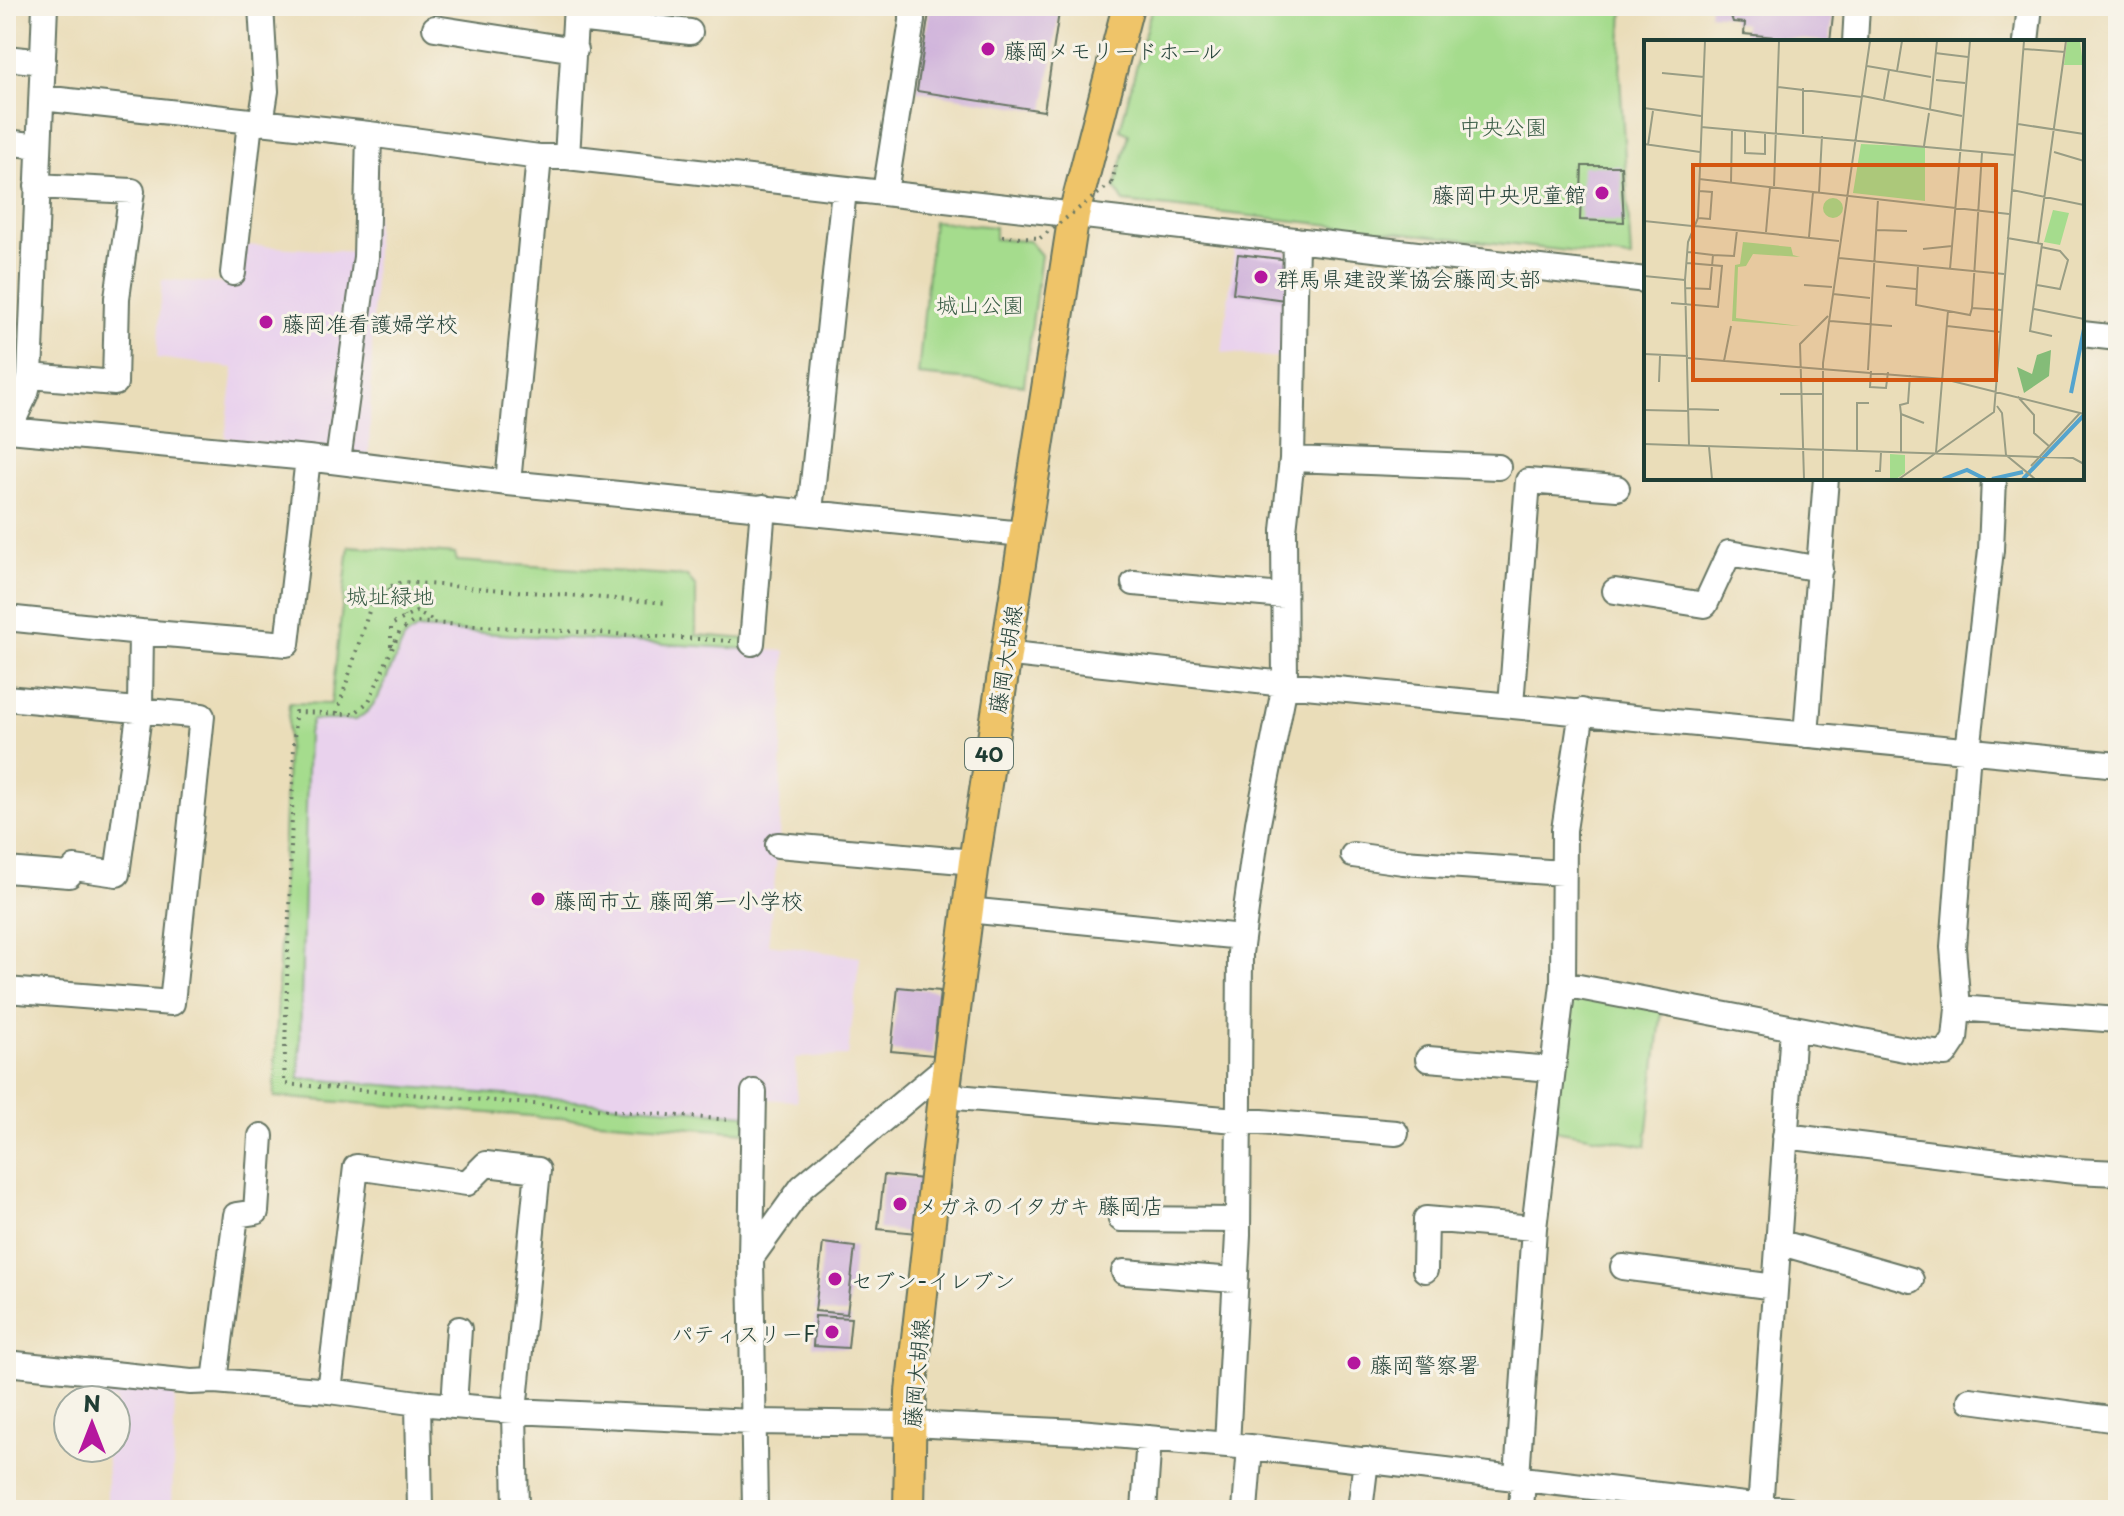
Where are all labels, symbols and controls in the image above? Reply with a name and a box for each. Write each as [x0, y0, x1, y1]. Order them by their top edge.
place label: 藤岡メモリードホール [1004, 33, 1223, 66]
marker: 藤岡メモリードホール [979, 40, 997, 58]
inset map [1644, 40, 2084, 480]
park label: 中央公園 [1459, 109, 1547, 142]
place label: 藤岡中央児童館 [1432, 177, 1586, 210]
marker: 藤岡中央児童館 [1593, 184, 1611, 202]
place label: 群馬県建設業協会藤岡支部 [1277, 261, 1541, 294]
marker: 群馬県建設業協会藤岡支部 [1252, 268, 1270, 286]
park label: 城山公園 [936, 287, 1024, 320]
place label: 藤岡准看護婦学校 [282, 306, 458, 339]
marker: 藤岡准看護婦学校 [257, 313, 275, 331]
park label: 城址緑地 [346, 578, 434, 611]
street label: 藤岡大胡線 [979, 602, 1029, 716]
road number: 40 [965, 738, 1013, 770]
place label: 藤岡市立 藤岡第一小学校 [554, 883, 803, 916]
marker: 藤岡市立 藤岡第一小学校 [529, 890, 547, 908]
place label: メガネのイタガキ 藤岡店 [916, 1188, 1164, 1221]
marker: メガネのイタガキ 藤岡店 [891, 1195, 909, 1213]
place label: セブン-イレブン [851, 1263, 1016, 1296]
marker: セブン-イレブン [826, 1270, 844, 1288]
place label: パティスリーF [671, 1316, 816, 1349]
street label: 藤岡大胡線 [894, 1317, 936, 1429]
marker: パティスリーF [823, 1323, 841, 1341]
place label: 藤岡警察署 [1370, 1347, 1480, 1380]
marker: 藤岡警察署 [1345, 1354, 1363, 1372]
north arrow [52, 1384, 132, 1464]
text: N [83, 1386, 101, 1419]

